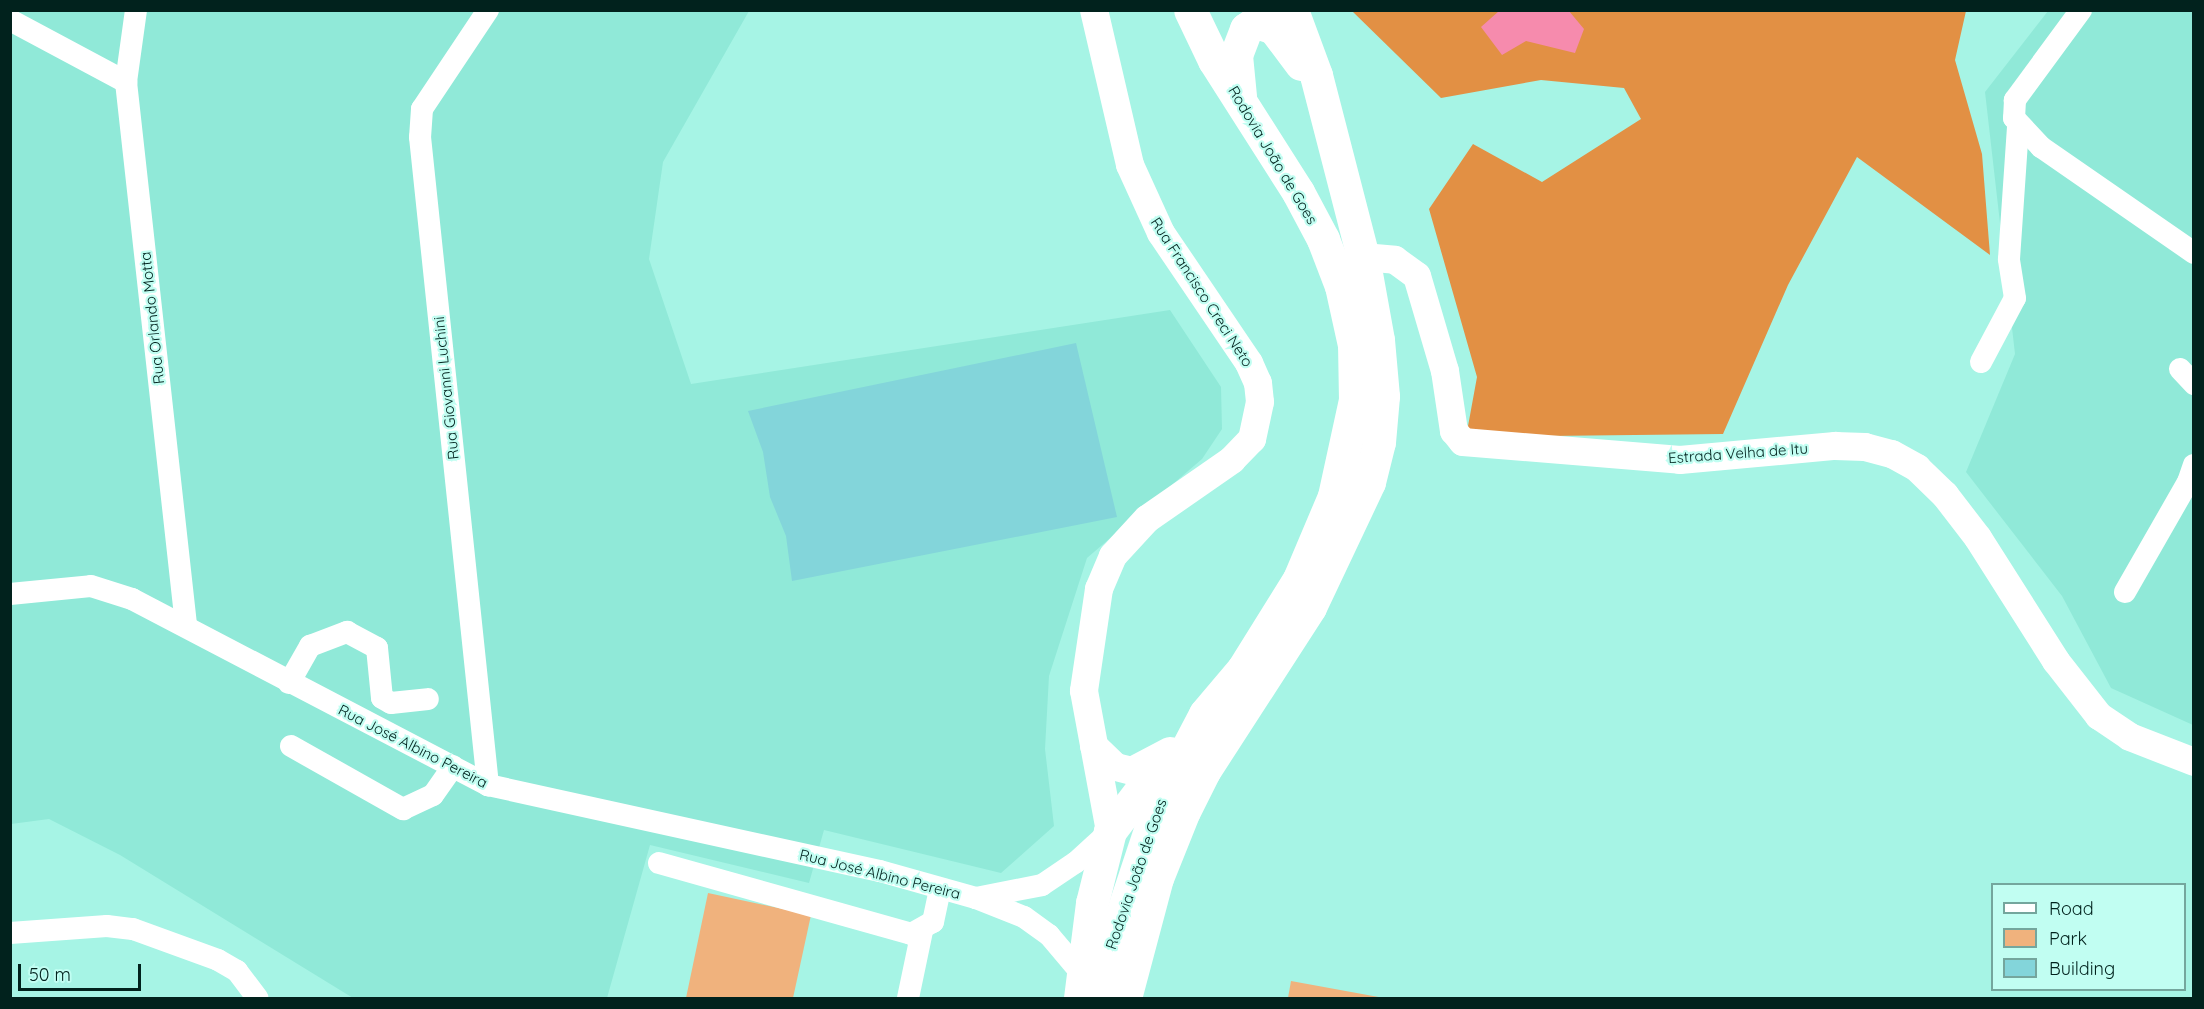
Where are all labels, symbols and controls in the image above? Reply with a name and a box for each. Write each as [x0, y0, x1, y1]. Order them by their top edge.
street label: Rodovia João de Goes [1225, 83, 1321, 227]
street label: Rua Francisco Creci Neto [1147, 214, 1257, 370]
street label: Rua Orlando Motta [136, 251, 168, 385]
street label: Rua Giovanni Luchini [430, 316, 462, 460]
street label: Estrada Velha de Itu [1668, 439, 1808, 467]
street label: Rua José Albino Pereira [335, 700, 491, 792]
street label: Rodovia João de Goes [1102, 796, 1170, 952]
street label: Rua José Albino Pereira [798, 845, 962, 903]
legend [1991, 883, 2186, 991]
text: Road [2049, 897, 2094, 920]
text: Park [2049, 927, 2087, 950]
scale bar [21, 952, 144, 990]
text: Building [2049, 957, 2115, 980]
text: 50 m [29, 963, 71, 986]

